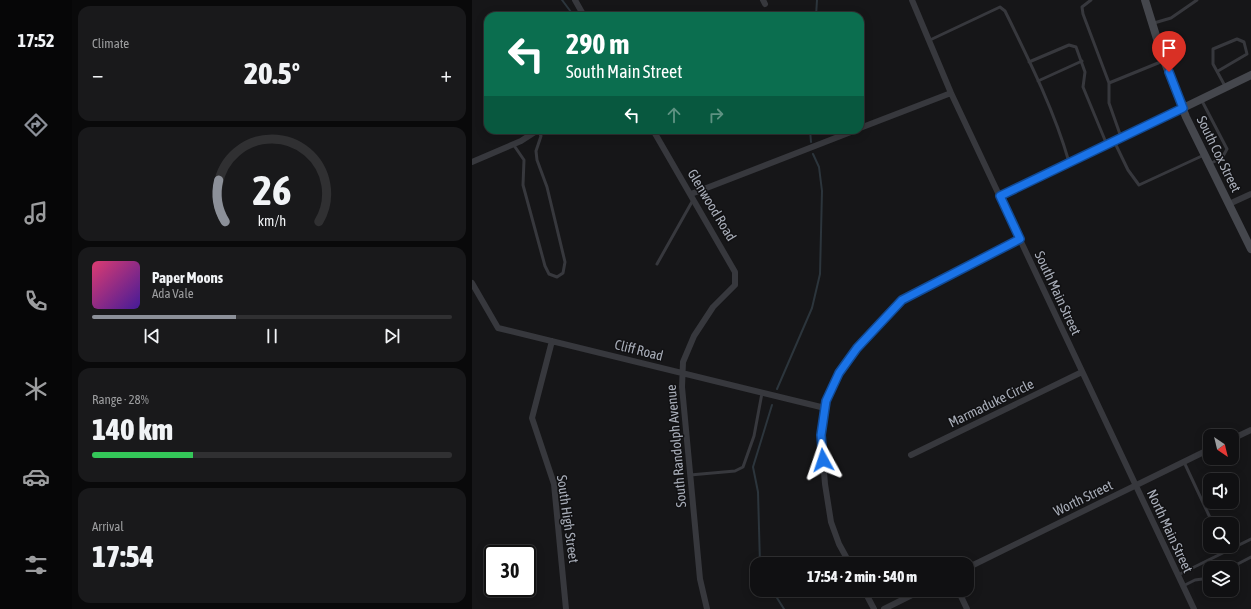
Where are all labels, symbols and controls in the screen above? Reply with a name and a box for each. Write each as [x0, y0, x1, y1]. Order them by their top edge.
icon: left [500, 28, 552, 80]
text: 290 m [566, 28, 629, 60]
text: 17:52 [17, 30, 55, 51]
pin [1152, 31, 1186, 72]
text: Climate [92, 36, 129, 51]
icon: arrive [1158, 37, 1180, 59]
text: 20.5° [244, 56, 300, 90]
text: − [92, 61, 103, 87]
text: + [441, 61, 452, 87]
text: South Main Street [566, 61, 682, 82]
icon: left [621, 104, 643, 126]
icon: ahead [663, 104, 685, 126]
icon: right [705, 104, 727, 126]
icon: directions [22, 111, 50, 139]
street label: South Cox Street [1194, 113, 1244, 195]
text: 26 [252, 166, 292, 214]
street label: Glenwood Road [684, 166, 740, 244]
icon: music [22, 199, 50, 227]
text: km/h [258, 212, 286, 228]
street label: South Main Street [1032, 249, 1084, 337]
text: Paper Moons [152, 269, 223, 286]
text: Ada Vale [152, 286, 194, 301]
icon: phone [22, 287, 50, 315]
icon: previous [141, 325, 163, 347]
icon: pause [261, 325, 283, 347]
icon: next [381, 325, 403, 347]
street label: Cliff Road [613, 336, 665, 364]
icon: climate [22, 375, 50, 403]
street label: Marmaduke Circle [946, 375, 1036, 431]
street label: South Randolph Avenue [663, 384, 689, 508]
text: Range · 28% [92, 392, 149, 407]
text: 140 km [92, 412, 173, 446]
north arrow [1203, 429, 1239, 465]
map controls [1203, 429, 1239, 597]
position arrow [802, 439, 844, 481]
icon: car [22, 463, 50, 491]
button: sound [1203, 473, 1239, 509]
street label: South High Street [554, 474, 582, 564]
street label: Worth Street [1051, 477, 1115, 519]
street label: North Main Street [1144, 487, 1196, 575]
button: search [1203, 517, 1239, 553]
text: Arrival [92, 519, 124, 534]
text: 17:54 [92, 539, 154, 573]
speed limit sign: 30 [484, 545, 536, 597]
icon: filters [22, 551, 50, 579]
button: layers [1203, 561, 1239, 597]
text: 17:54 · 2 min · 540 m [807, 568, 917, 585]

